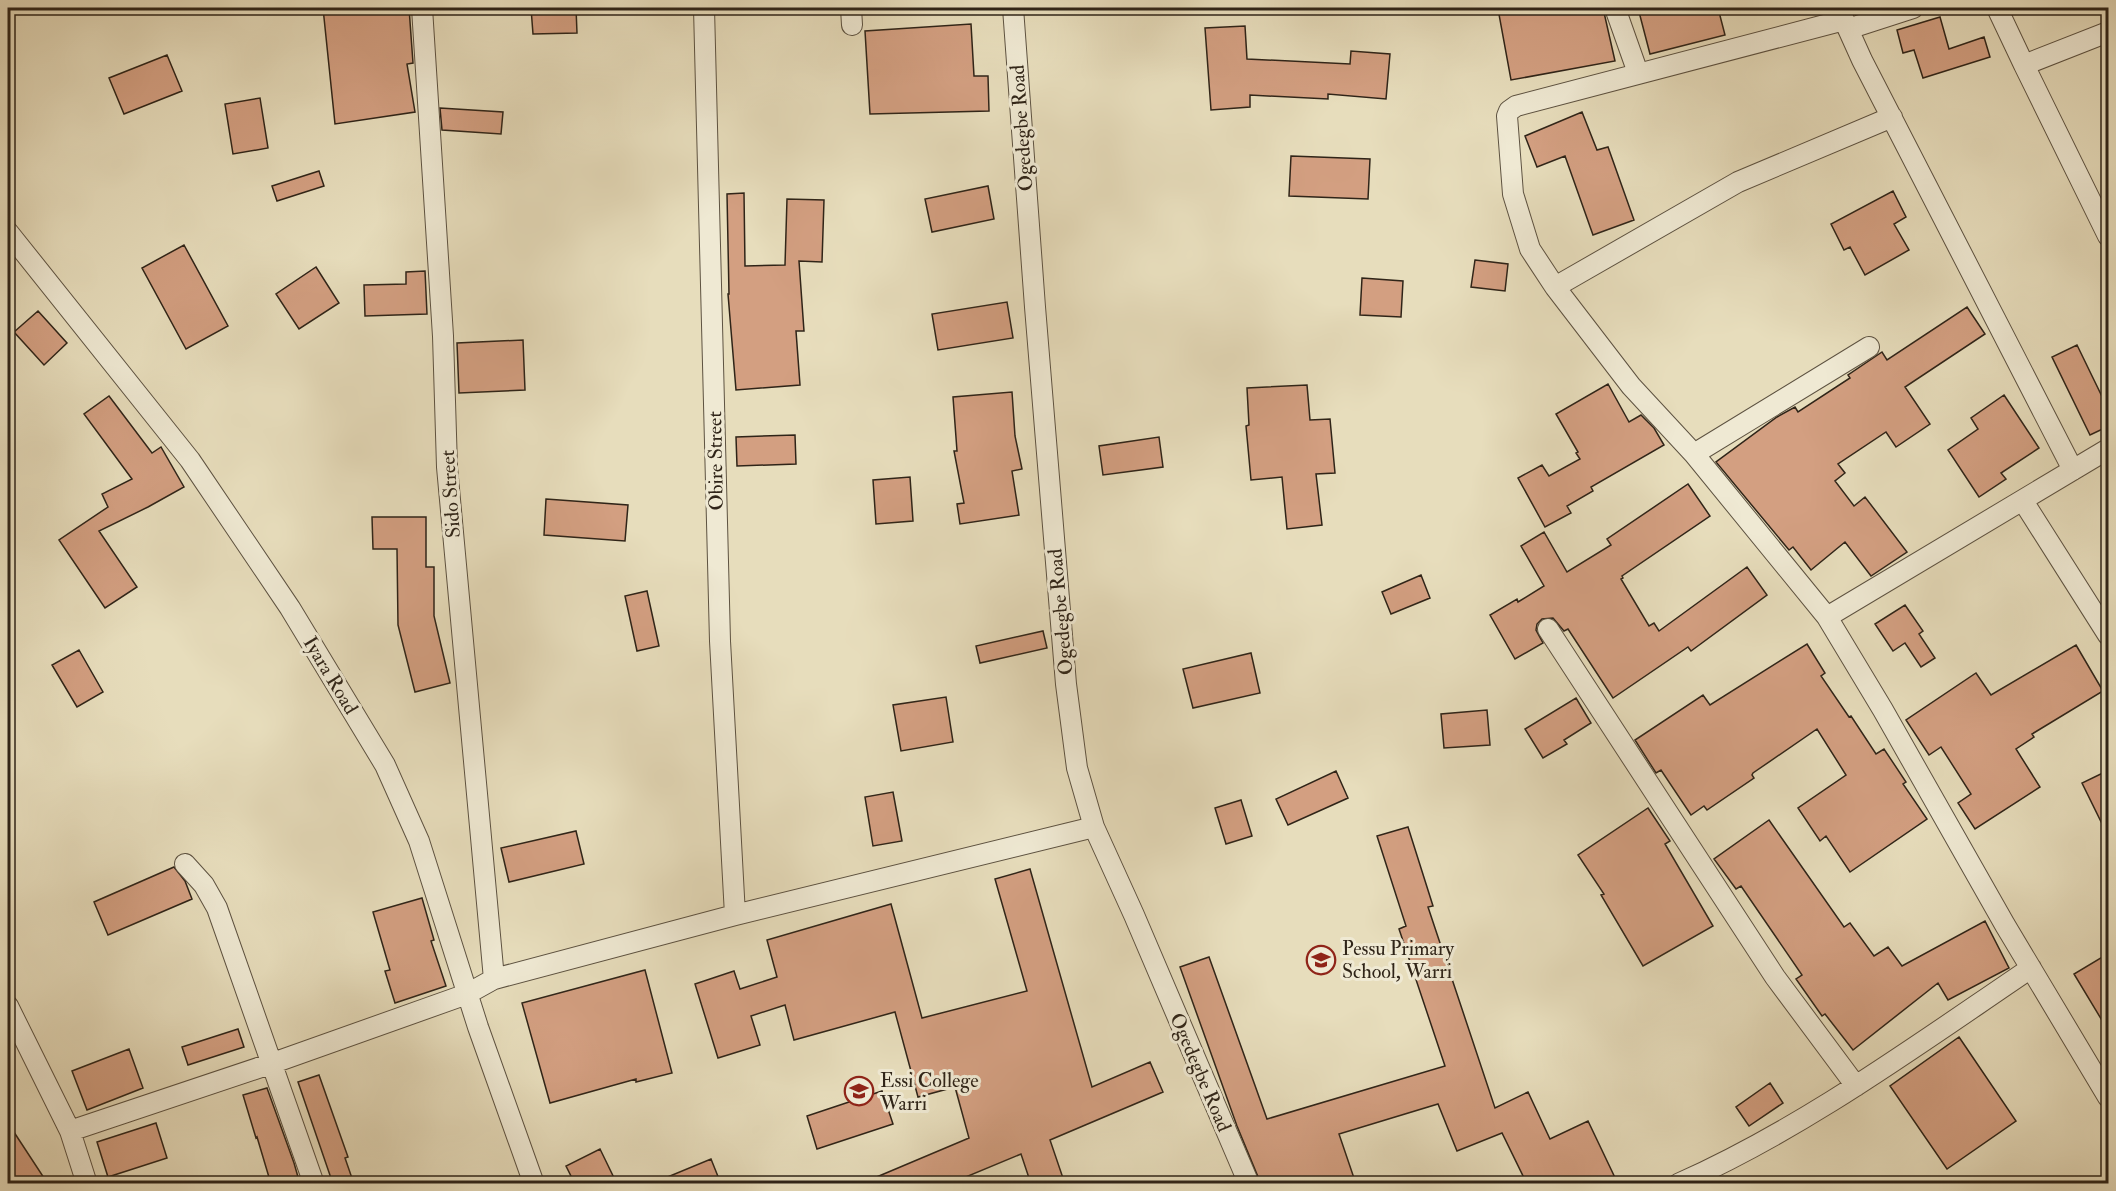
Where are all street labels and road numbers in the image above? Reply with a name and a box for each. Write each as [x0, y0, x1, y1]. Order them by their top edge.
street label: Ogedegbe Road [1005, 64, 1038, 192]
street label: Obire Street [702, 411, 729, 511]
street label: Sido Street [435, 449, 466, 539]
street label: Ogedegbe Road [1043, 548, 1078, 676]
street label: Iyara Road [298, 632, 364, 719]
street label: Ogedegbe Road [1164, 1009, 1237, 1136]

